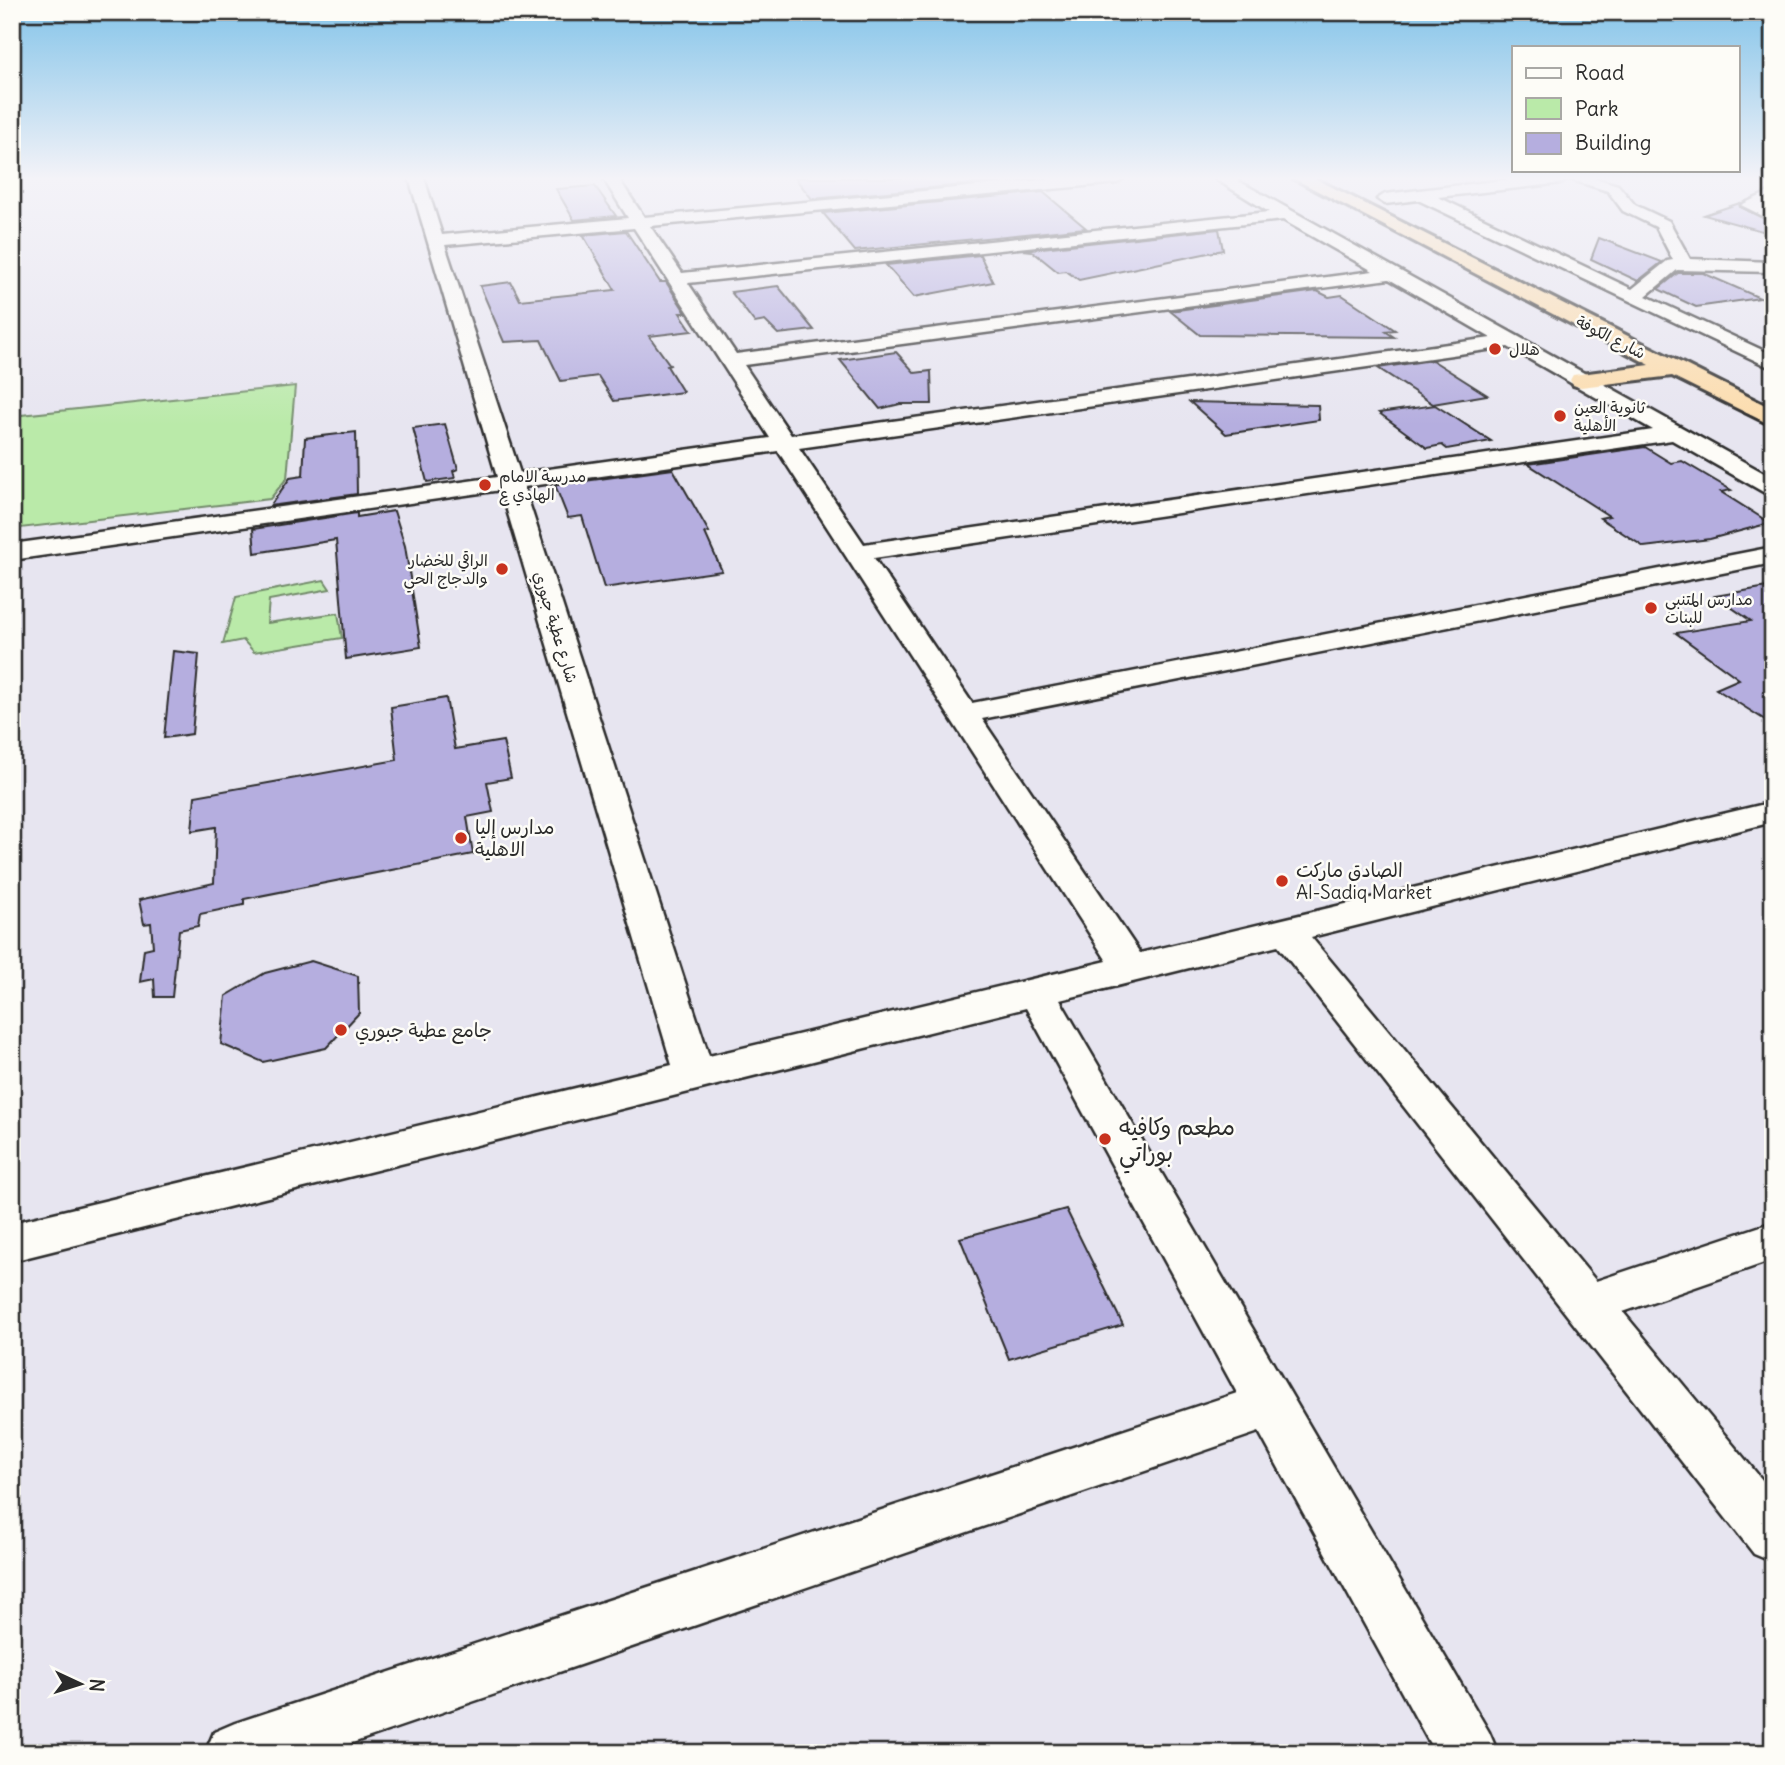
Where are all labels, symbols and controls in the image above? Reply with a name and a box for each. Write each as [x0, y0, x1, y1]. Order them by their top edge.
legend [1512, 46, 1740, 172]
text: Road [1575, 59, 1624, 86]
text: Park [1575, 95, 1618, 122]
text: Building [1575, 129, 1651, 156]
street label: شارع الكوفة [1572, 311, 1649, 365]
place label: هلال [1509, 339, 1540, 359]
marker: هلال [1487, 341, 1503, 357]
place label: ثانوية العين الأهلية [1574, 397, 1647, 435]
marker: ثانوية العين الأهلية [1552, 408, 1568, 424]
place label: مدرسة الامام الهادي ع [499, 466, 586, 506]
marker: مدرسة الامام الهادي ع [477, 477, 493, 493]
place label: الراقي للخضار والدجاج الحي [404, 550, 488, 593]
marker: الراقي للخضار والدجاج الحي [494, 561, 510, 577]
street label: شارع عطية جبوري [528, 569, 582, 686]
place label: مدارس المتنبي للبنات [1665, 589, 1753, 627]
marker: مدارس المتنبي للبنات [1643, 600, 1659, 616]
place label: مدارس إليا الاهلية [475, 815, 555, 861]
marker: مدارس إليا الاهلية [453, 830, 469, 846]
place label: الصادق ماركت Al-Sadiq Market [1296, 858, 1432, 904]
marker: الصادق ماركت Al-Sadiq Market [1274, 873, 1290, 889]
place label: جامع عطية جبوري [355, 1018, 492, 1045]
marker: جامع عطية جبوري [333, 1022, 349, 1038]
place label: مطعم وكافيه بوراتي [1119, 1112, 1235, 1174]
marker: مطعم وكافيه بوراتي [1097, 1131, 1113, 1147]
north arrow [46, 1650, 116, 1720]
text: N [85, 1678, 109, 1693]

